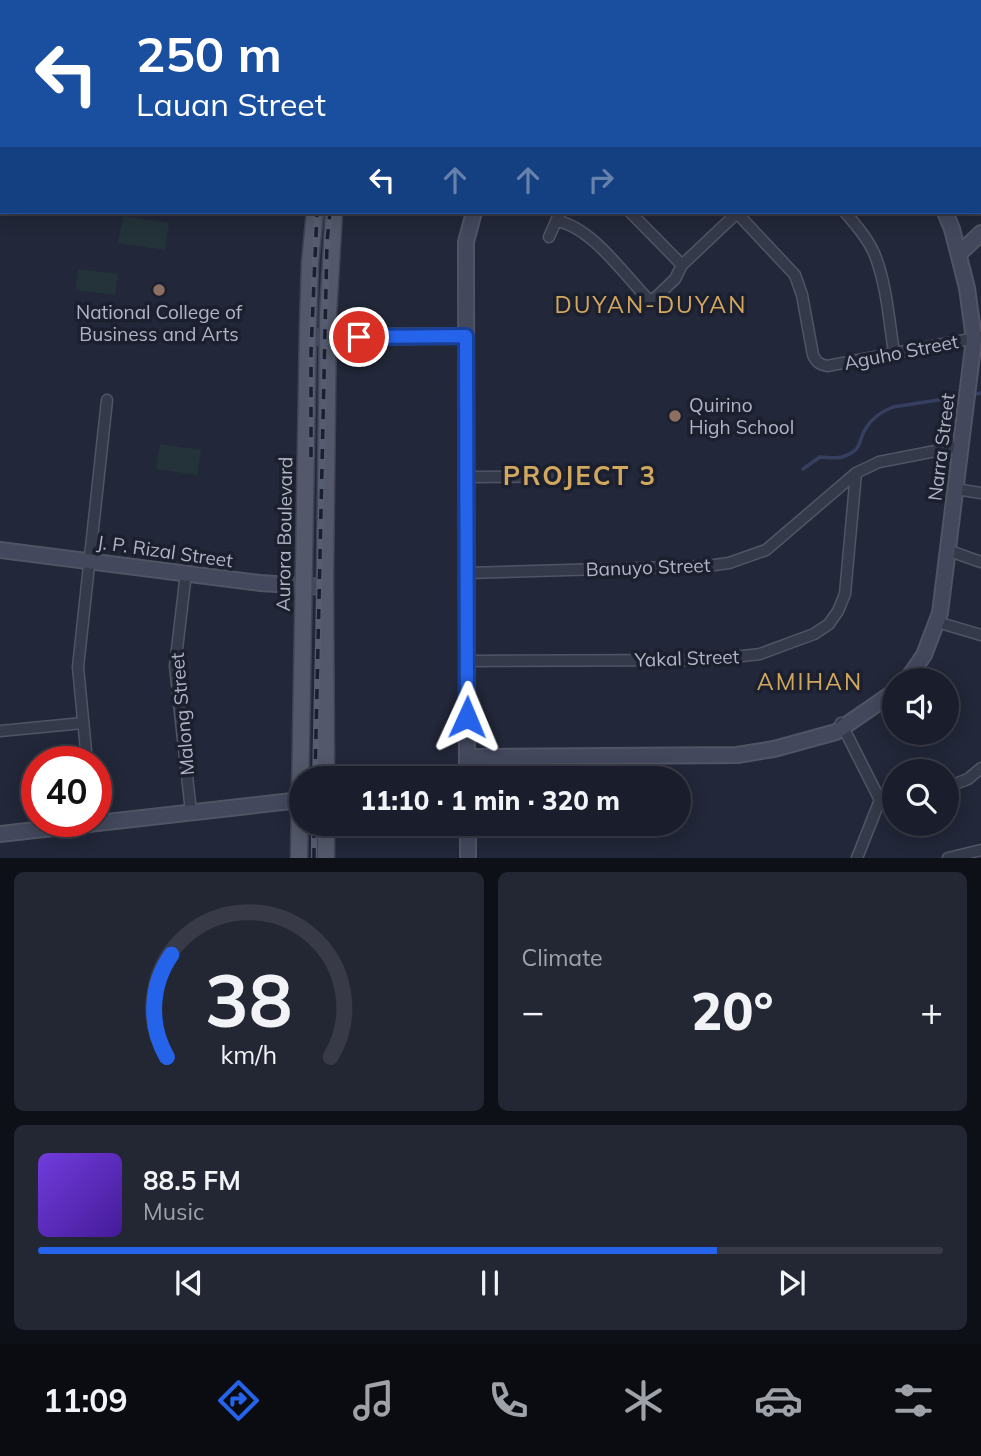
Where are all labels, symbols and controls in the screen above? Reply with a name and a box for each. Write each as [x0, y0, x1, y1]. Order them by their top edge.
text: 250 m [136, 23, 282, 84]
icon: left [21, 28, 112, 119]
text: Lauan Street [136, 84, 326, 124]
icon: left [363, 161, 401, 199]
icon: ahead [436, 161, 474, 199]
icon: ahead [509, 161, 547, 199]
icon: right [582, 161, 620, 199]
marker: National College of Business and Arts [151, 282, 167, 298]
district label: DUYAN-DUYAN [555, 290, 747, 319]
place label: National College of Business and Arts [76, 300, 243, 346]
pin [329, 307, 389, 367]
icon: arrive [340, 318, 378, 356]
street label: Aguho Street [842, 329, 960, 375]
street label: Narra Street [922, 392, 960, 502]
place label: Quirino High School [689, 393, 794, 439]
marker: Quirino High School [667, 408, 683, 424]
street label: Aurora Boulevard [271, 456, 297, 612]
district label: PROJECT 3 [503, 459, 657, 492]
street label: J. P. Rizal Street [96, 530, 235, 572]
street label: Banuyo Street [585, 553, 711, 581]
street label: Yakal Street [633, 644, 740, 672]
street label: Malong Street [165, 651, 199, 776]
district label: AMIHAN [757, 667, 863, 696]
map controls [882, 668, 959, 836]
button: sound [882, 668, 959, 745]
position arrow [430, 680, 504, 754]
speed limit sign: 40 [21, 746, 112, 837]
button: search [882, 759, 959, 836]
text: 11:10 · 1 min · 320 m [360, 784, 620, 817]
text: Climate [522, 943, 603, 972]
text: 38 [205, 955, 292, 1046]
text: 20° [691, 978, 773, 1043]
text: − [522, 987, 544, 1035]
text: + [920, 987, 943, 1035]
text: km/h [220, 1039, 277, 1070]
text: 88.5 FM [143, 1164, 241, 1197]
text: Music [143, 1197, 204, 1226]
icon: previous [170, 1264, 208, 1302]
icon: pause [471, 1264, 509, 1302]
icon: next [773, 1264, 811, 1302]
icon: directions [214, 1376, 263, 1425]
icon: music [349, 1376, 398, 1425]
icon: phone [484, 1376, 533, 1425]
icon: climate [619, 1376, 668, 1425]
icon: car [754, 1376, 803, 1425]
icon: filters [889, 1376, 938, 1425]
text: 11:09 [43, 1380, 128, 1420]

